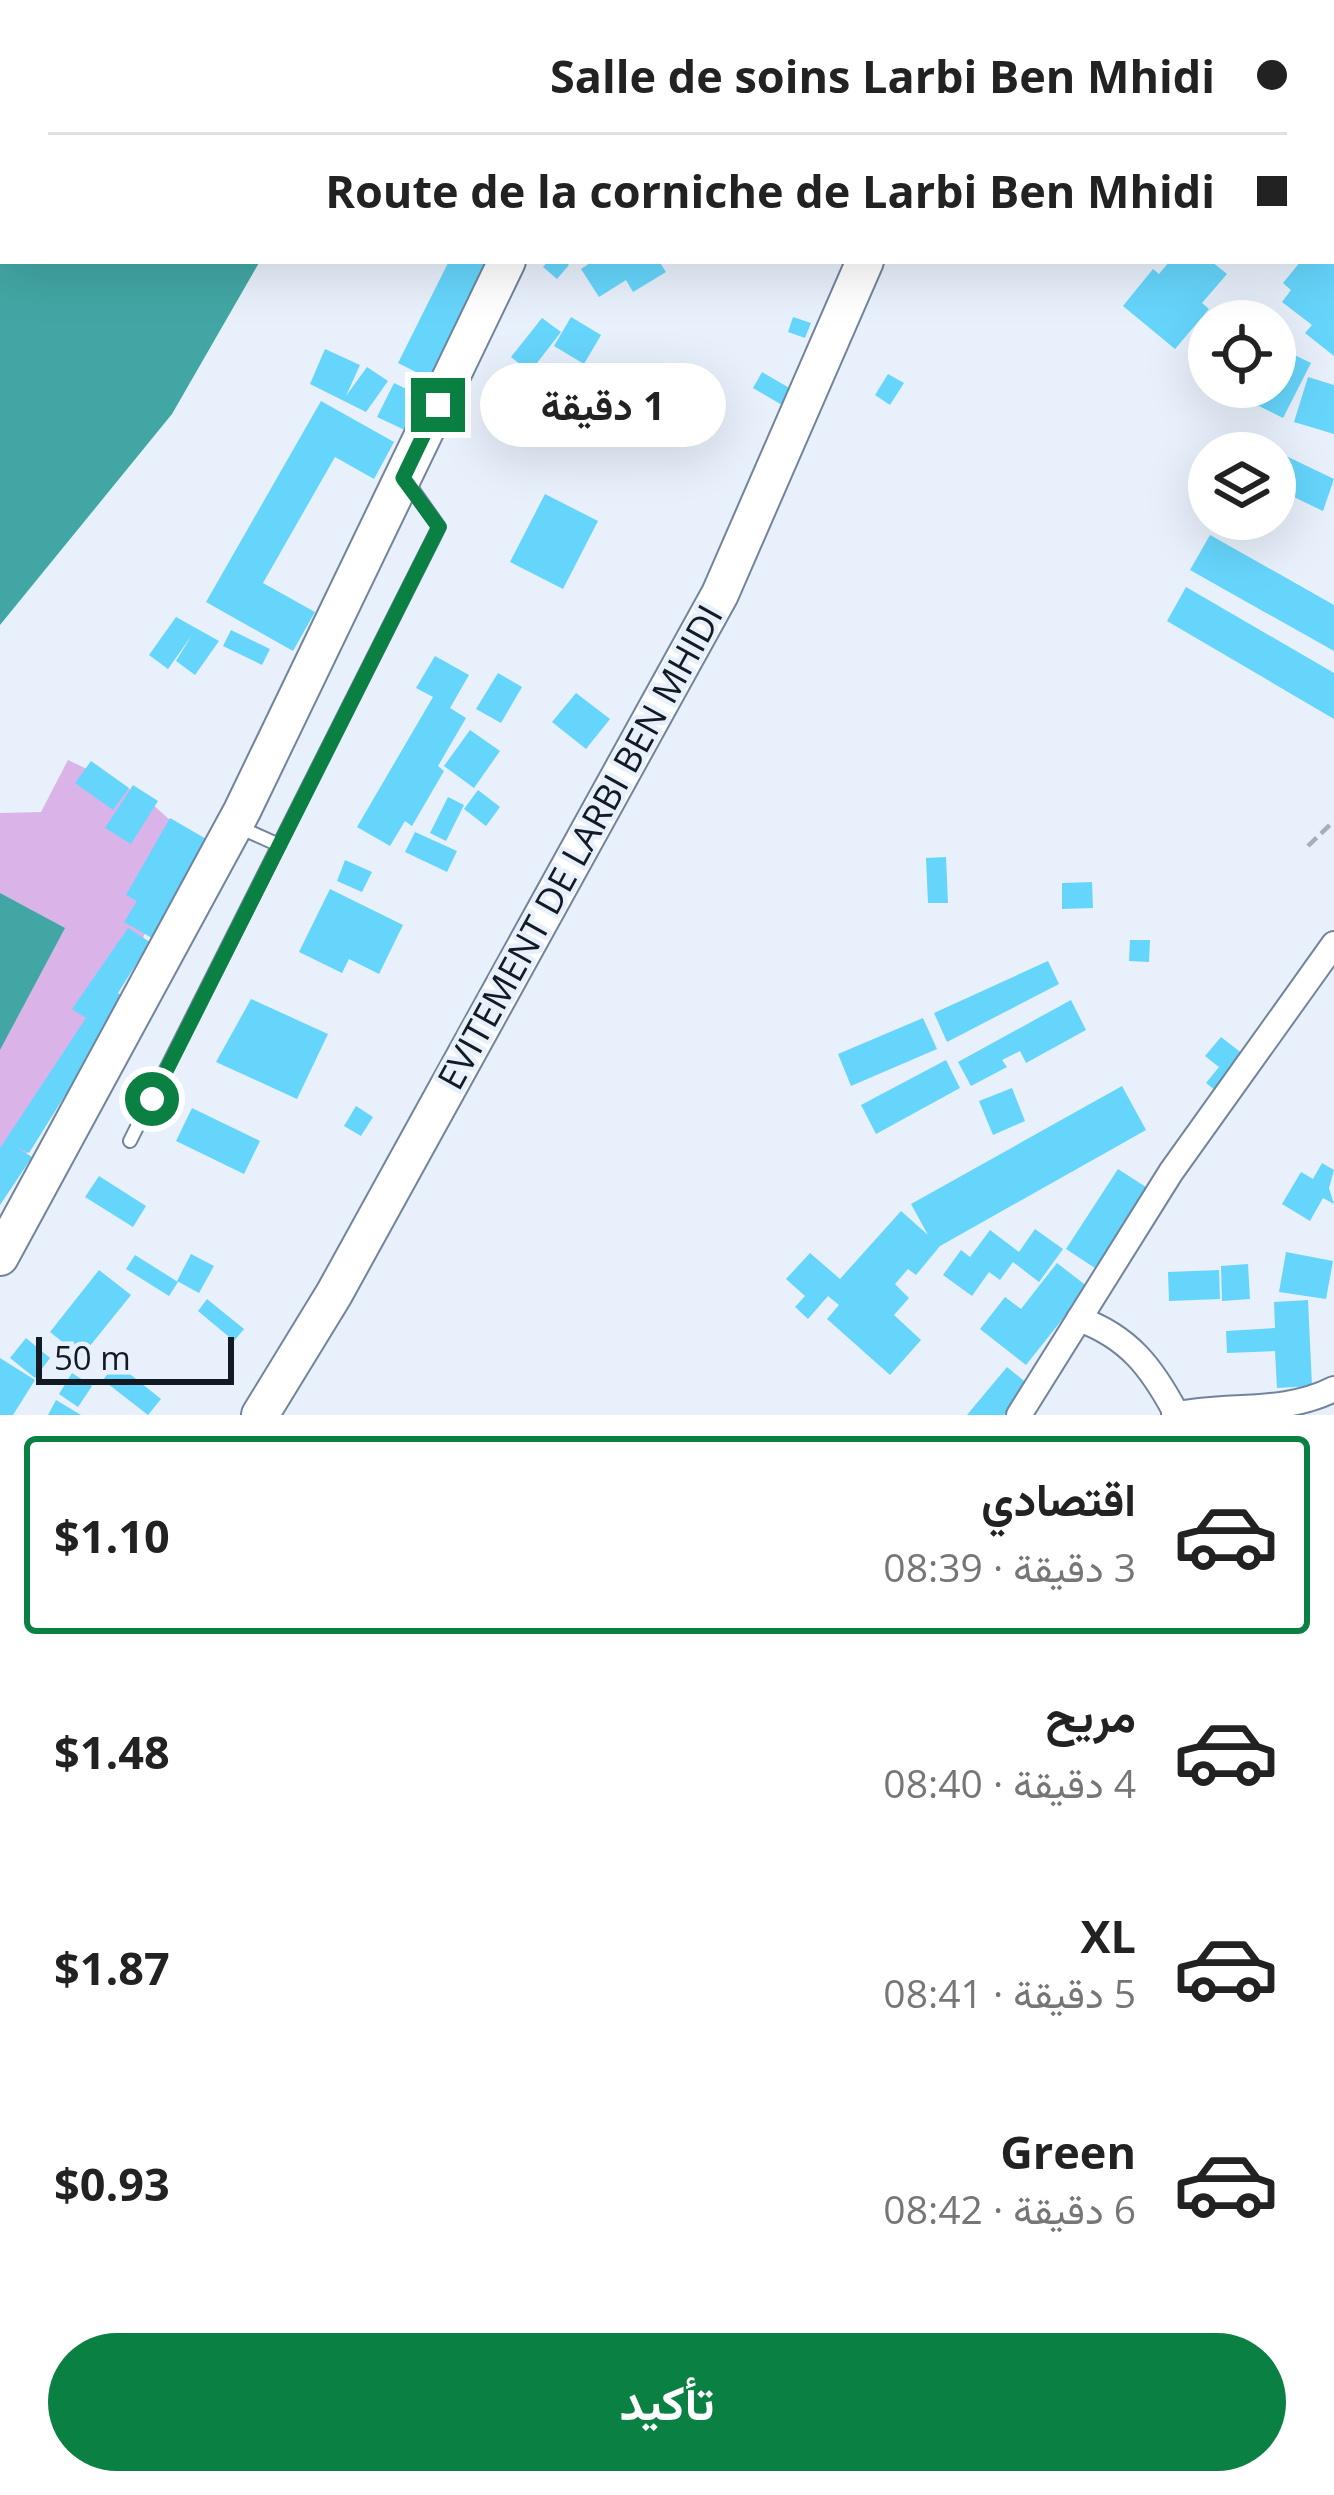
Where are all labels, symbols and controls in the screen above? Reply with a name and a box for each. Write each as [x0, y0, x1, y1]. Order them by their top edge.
text: Salle de soins Larbi Ben Mhidi [550, 45, 1215, 106]
text: Route de la corniche de Larbi Ben Mhidi [325, 160, 1215, 221]
map controls [1188, 300, 1296, 540]
button: locate [1188, 300, 1296, 408]
callout: 1 دقيقة [480, 363, 726, 447]
route end [411, 378, 465, 432]
text: 1 دقيقة [541, 378, 665, 431]
button: layers [1188, 432, 1296, 540]
street label: EVITEMENT DE LARBI BEN MHIDI [426, 596, 734, 1098]
route start [125, 1072, 179, 1126]
scale bar [36, 1331, 234, 1384]
text: 50 m [54, 1335, 131, 1380]
text: اقتصادي [981, 1468, 1136, 1529]
icon: car [1172, 1481, 1280, 1589]
text: $1.10 [54, 1505, 170, 1566]
text: 3 دقيقة · 08:39 [883, 1540, 1136, 1593]
text: مريح [1045, 1684, 1136, 1745]
icon: car [1172, 1697, 1280, 1805]
text: $1.48 [54, 1721, 170, 1782]
text: 4 دقيقة · 08:40 [883, 1756, 1136, 1809]
text: XL [1081, 1905, 1136, 1966]
icon: car [1172, 1913, 1280, 2021]
text: $1.87 [54, 1937, 170, 1998]
text: 5 دقيقة · 08:41 [883, 1966, 1136, 2019]
text: Green [1000, 2121, 1136, 2182]
icon: car [1172, 2129, 1280, 2237]
text: $0.93 [54, 2153, 170, 2214]
text: 6 دقيقة · 08:42 [883, 2182, 1136, 2235]
button: تأكيد [48, 2333, 1286, 2471]

